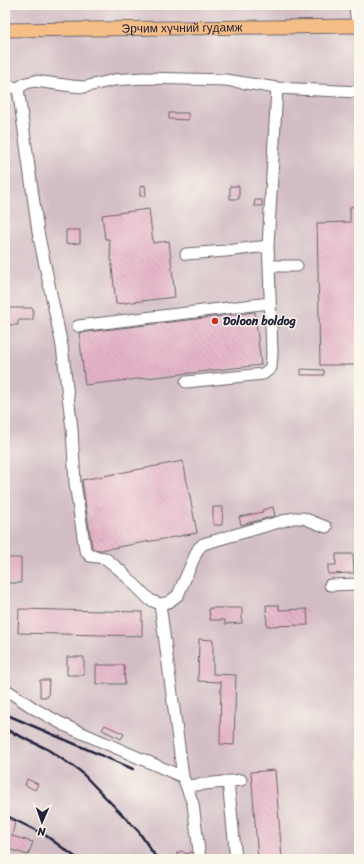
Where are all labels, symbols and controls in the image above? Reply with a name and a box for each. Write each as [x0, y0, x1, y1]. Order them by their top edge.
street label: Эрчим хүчний гудамж [121, 16, 243, 40]
place label: Doloon boldog [223, 310, 296, 332]
marker: Doloon boldog [210, 316, 220, 326]
north arrow [22, 802, 62, 842]
text: N [37, 822, 47, 841]

